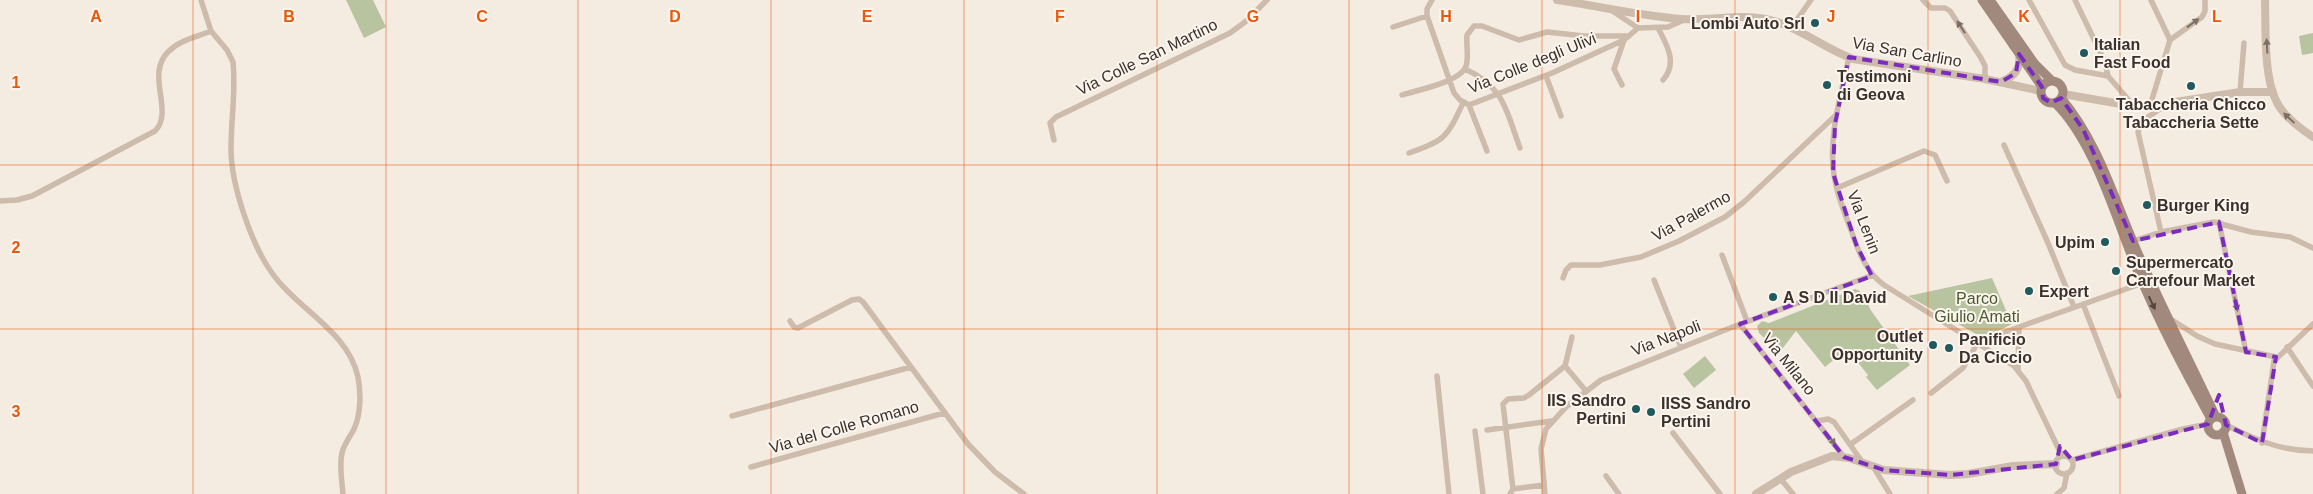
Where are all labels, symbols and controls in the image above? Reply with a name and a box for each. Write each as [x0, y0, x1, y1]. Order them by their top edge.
text: A [90, 8, 102, 25]
text: B [283, 8, 295, 25]
text: C [476, 8, 488, 25]
text: D [669, 8, 681, 25]
text: E [862, 8, 873, 25]
text: F [1055, 8, 1065, 25]
text: G [1247, 8, 1259, 25]
text: H [1440, 8, 1452, 25]
text: I [1636, 8, 1640, 25]
text: J [1827, 8, 1835, 25]
text: K [2018, 8, 2030, 25]
text: L [2212, 8, 2222, 25]
street label: Via Colle San Martino [1074, 15, 1220, 98]
place label: Lombi Auto Srl [1691, 15, 1805, 32]
marker: Lombi Auto Srl [1809, 17, 1821, 29]
one-way arrow [2186, 18, 2199, 29]
one-way arrow [1956, 20, 1966, 34]
street label: Via Colle degli Ulivi [1465, 30, 1599, 96]
street label: Via San Carlino [1851, 34, 1963, 70]
place label: Italian Fast Food [2094, 36, 2170, 71]
one-way arrow [2263, 38, 2271, 54]
marker: Italian Fast Food [2078, 47, 2090, 59]
place label: Testimoni di Geova [1837, 68, 1911, 103]
text: 1 [12, 74, 21, 91]
marker: Testimoni di Geova [1821, 79, 1833, 91]
marker: Tabaccheria Chicco Tabaccheria Sette [2185, 80, 2197, 92]
place label: Tabaccheria Chicco Tabaccheria Sette [2116, 96, 2266, 131]
one-way arrow [2283, 112, 2295, 124]
street label: Via Palermo [1649, 187, 1733, 244]
street label: Via Lenin [1844, 188, 1884, 256]
place label: Burger King [2157, 197, 2249, 214]
marker: Burger King [2141, 199, 2153, 211]
place label: Upim [2055, 234, 2095, 251]
marker: Upim [2099, 236, 2111, 248]
text: 2 [12, 239, 21, 256]
place label: Supermercato Carrefour Market [2126, 254, 2256, 289]
marker: Supermercato Carrefour Market [2110, 265, 2122, 277]
place label: Expert [2039, 283, 2089, 300]
marker: Expert [2023, 285, 2035, 297]
place label: A S D Il David [1783, 289, 1886, 306]
park label: Parco Giulio Amati [1934, 290, 2020, 325]
marker: A S D Il David [1767, 291, 1779, 303]
one-way arrow [2148, 296, 2156, 310]
one-way arrow [2232, 297, 2240, 312]
street label: Via Napoli [1629, 317, 1703, 359]
place label: Outlet Opportunity [1831, 328, 1924, 363]
street label: Via Milano [1759, 330, 1819, 398]
place label: Panificio Da Ciccio [1959, 331, 2032, 366]
marker: Outlet Opportunity [1927, 339, 1939, 351]
marker: Panificio Da Ciccio [1943, 342, 1955, 354]
place label: IIS Sandro Pertini [1547, 392, 1626, 427]
place label: IISS Sandro Pertini [1661, 395, 1751, 430]
street label: Via del Colle Romano [767, 398, 921, 456]
text: 3 [12, 403, 21, 420]
marker: IIS Sandro Pertini [1630, 403, 1642, 415]
marker: IISS Sandro Pertini [1645, 406, 1657, 418]
one-way arrow [1826, 432, 1836, 446]

